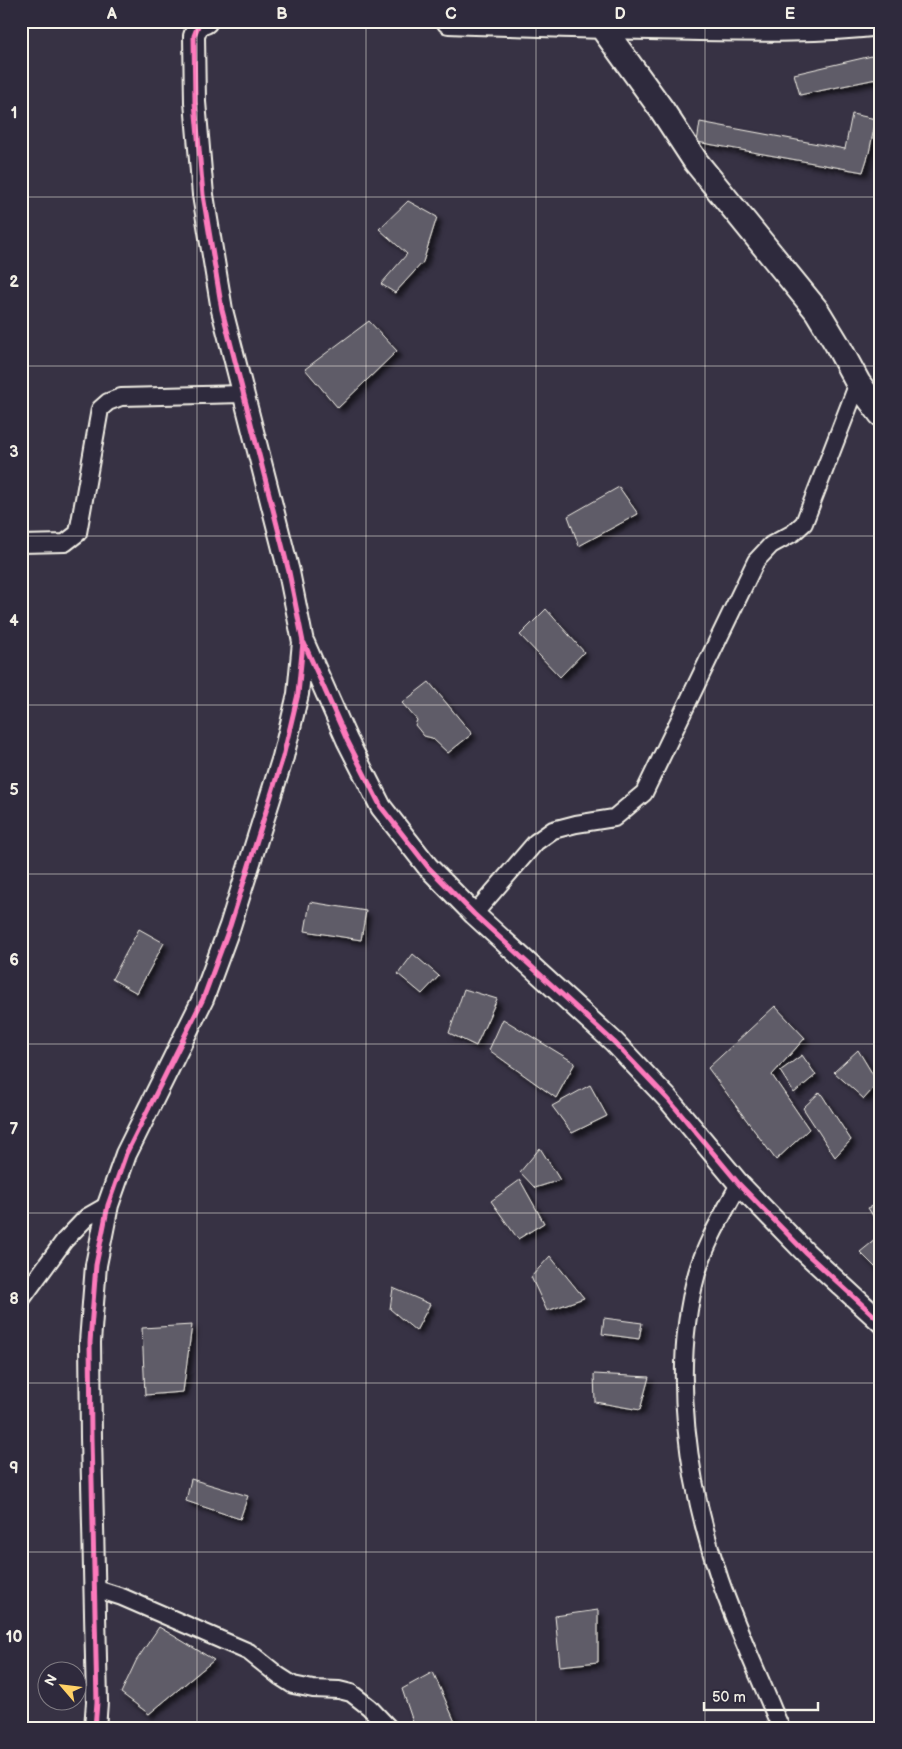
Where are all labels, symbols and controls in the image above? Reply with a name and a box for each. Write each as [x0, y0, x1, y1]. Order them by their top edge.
text: A [106, 5, 117, 24]
text: B [276, 5, 288, 24]
text: C [445, 5, 457, 24]
text: D [614, 5, 626, 24]
text: E [785, 5, 795, 24]
text: 1 [11, 104, 17, 123]
text: 2 [9, 273, 19, 292]
text: 3 [9, 443, 19, 462]
text: 4 [9, 612, 19, 631]
text: 5 [9, 781, 19, 800]
text: 6 [9, 951, 19, 970]
text: 7 [10, 1120, 19, 1139]
text: 8 [9, 1290, 19, 1309]
text: 9 [9, 1459, 19, 1478]
text: 10 [6, 1628, 22, 1647]
north arrow [38, 1662, 88, 1712]
text: N [41, 1671, 61, 1689]
scale bar [704, 1679, 818, 1711]
text: 50 m [712, 1688, 746, 1707]

